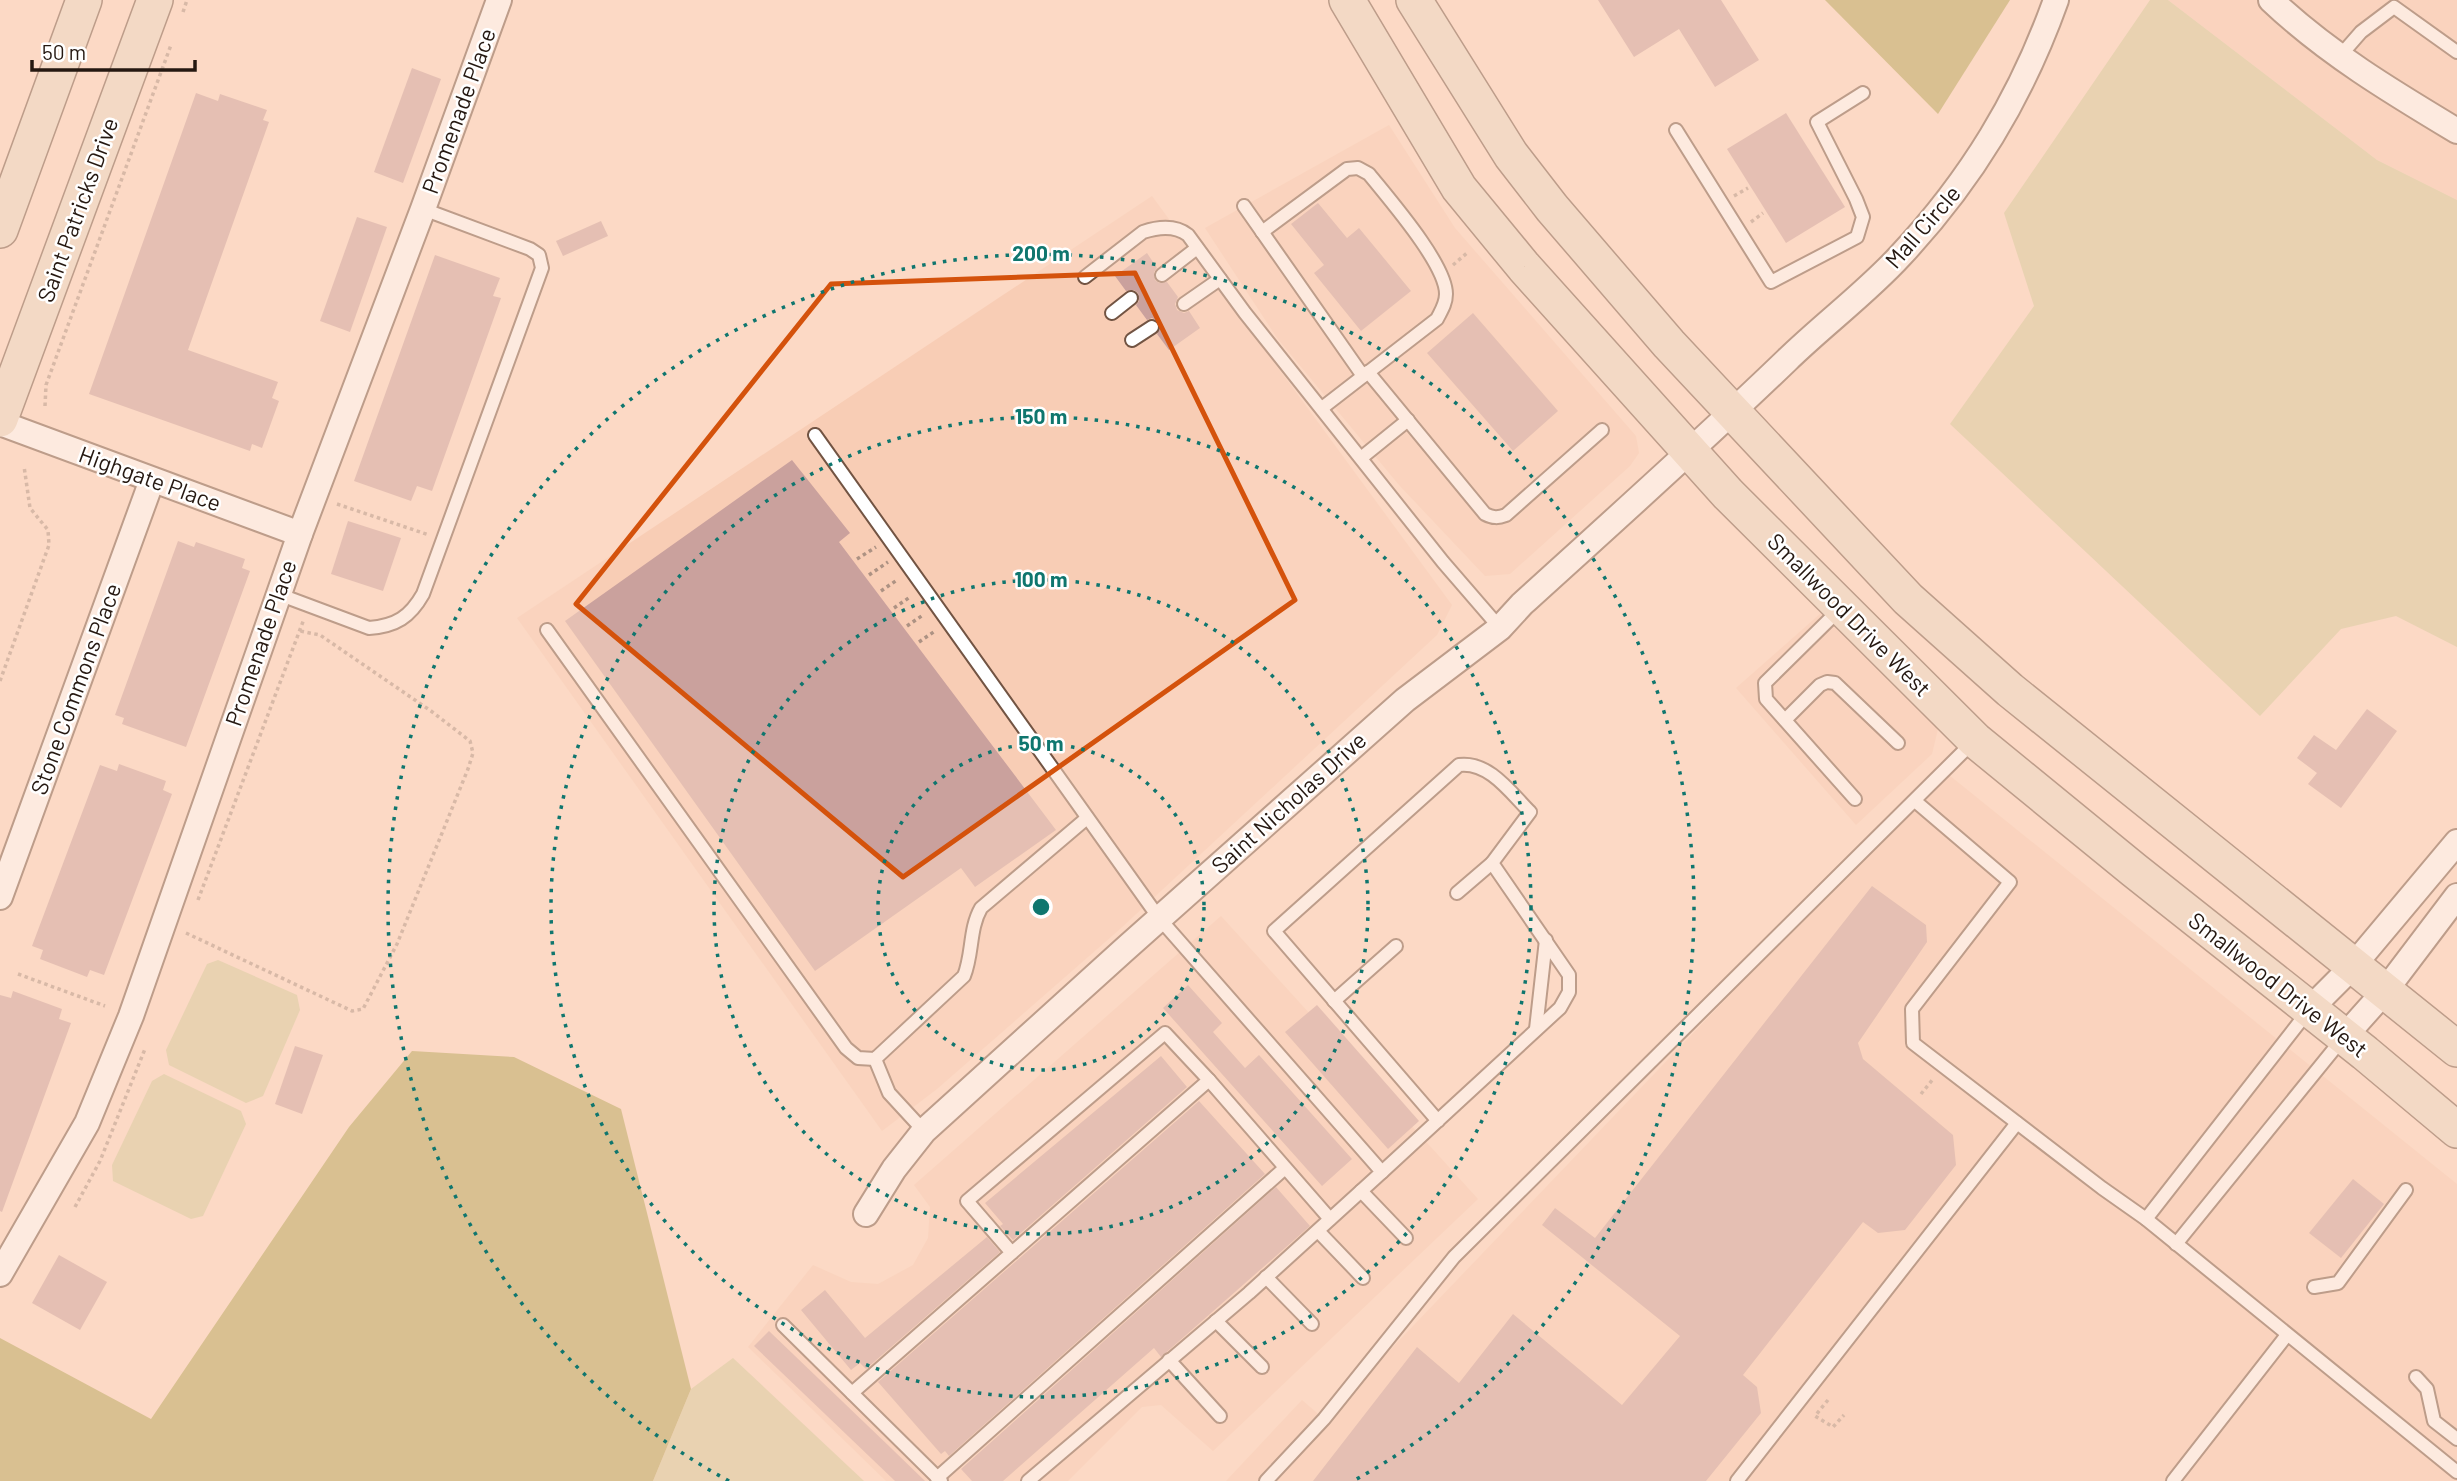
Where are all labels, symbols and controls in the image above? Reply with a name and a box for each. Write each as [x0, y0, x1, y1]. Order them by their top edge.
street label: Promenade Place [415, 24, 501, 197]
scale bar [32, 28, 194, 72]
text: 50 m [42, 39, 86, 64]
street label: Saint Patricks Drive [31, 113, 123, 306]
street label: Mall Circle [1879, 179, 1966, 274]
text: 200 m [1012, 240, 1070, 265]
text: 150 m [1015, 403, 1067, 428]
street label: Highgate Place [75, 439, 225, 517]
street label: Smallwood Drive West [1762, 527, 1937, 702]
street label: Promenade Place [219, 556, 302, 729]
text: 100 m [1014, 566, 1068, 591]
street label: Stone Commons Place [24, 579, 126, 798]
street label: Saint Nicholas Drive [1205, 725, 1371, 879]
text: 50 m [1018, 730, 1064, 755]
centre of rings [1029, 895, 1053, 919]
street label: Smallwood Drive West [2183, 906, 2374, 1063]

